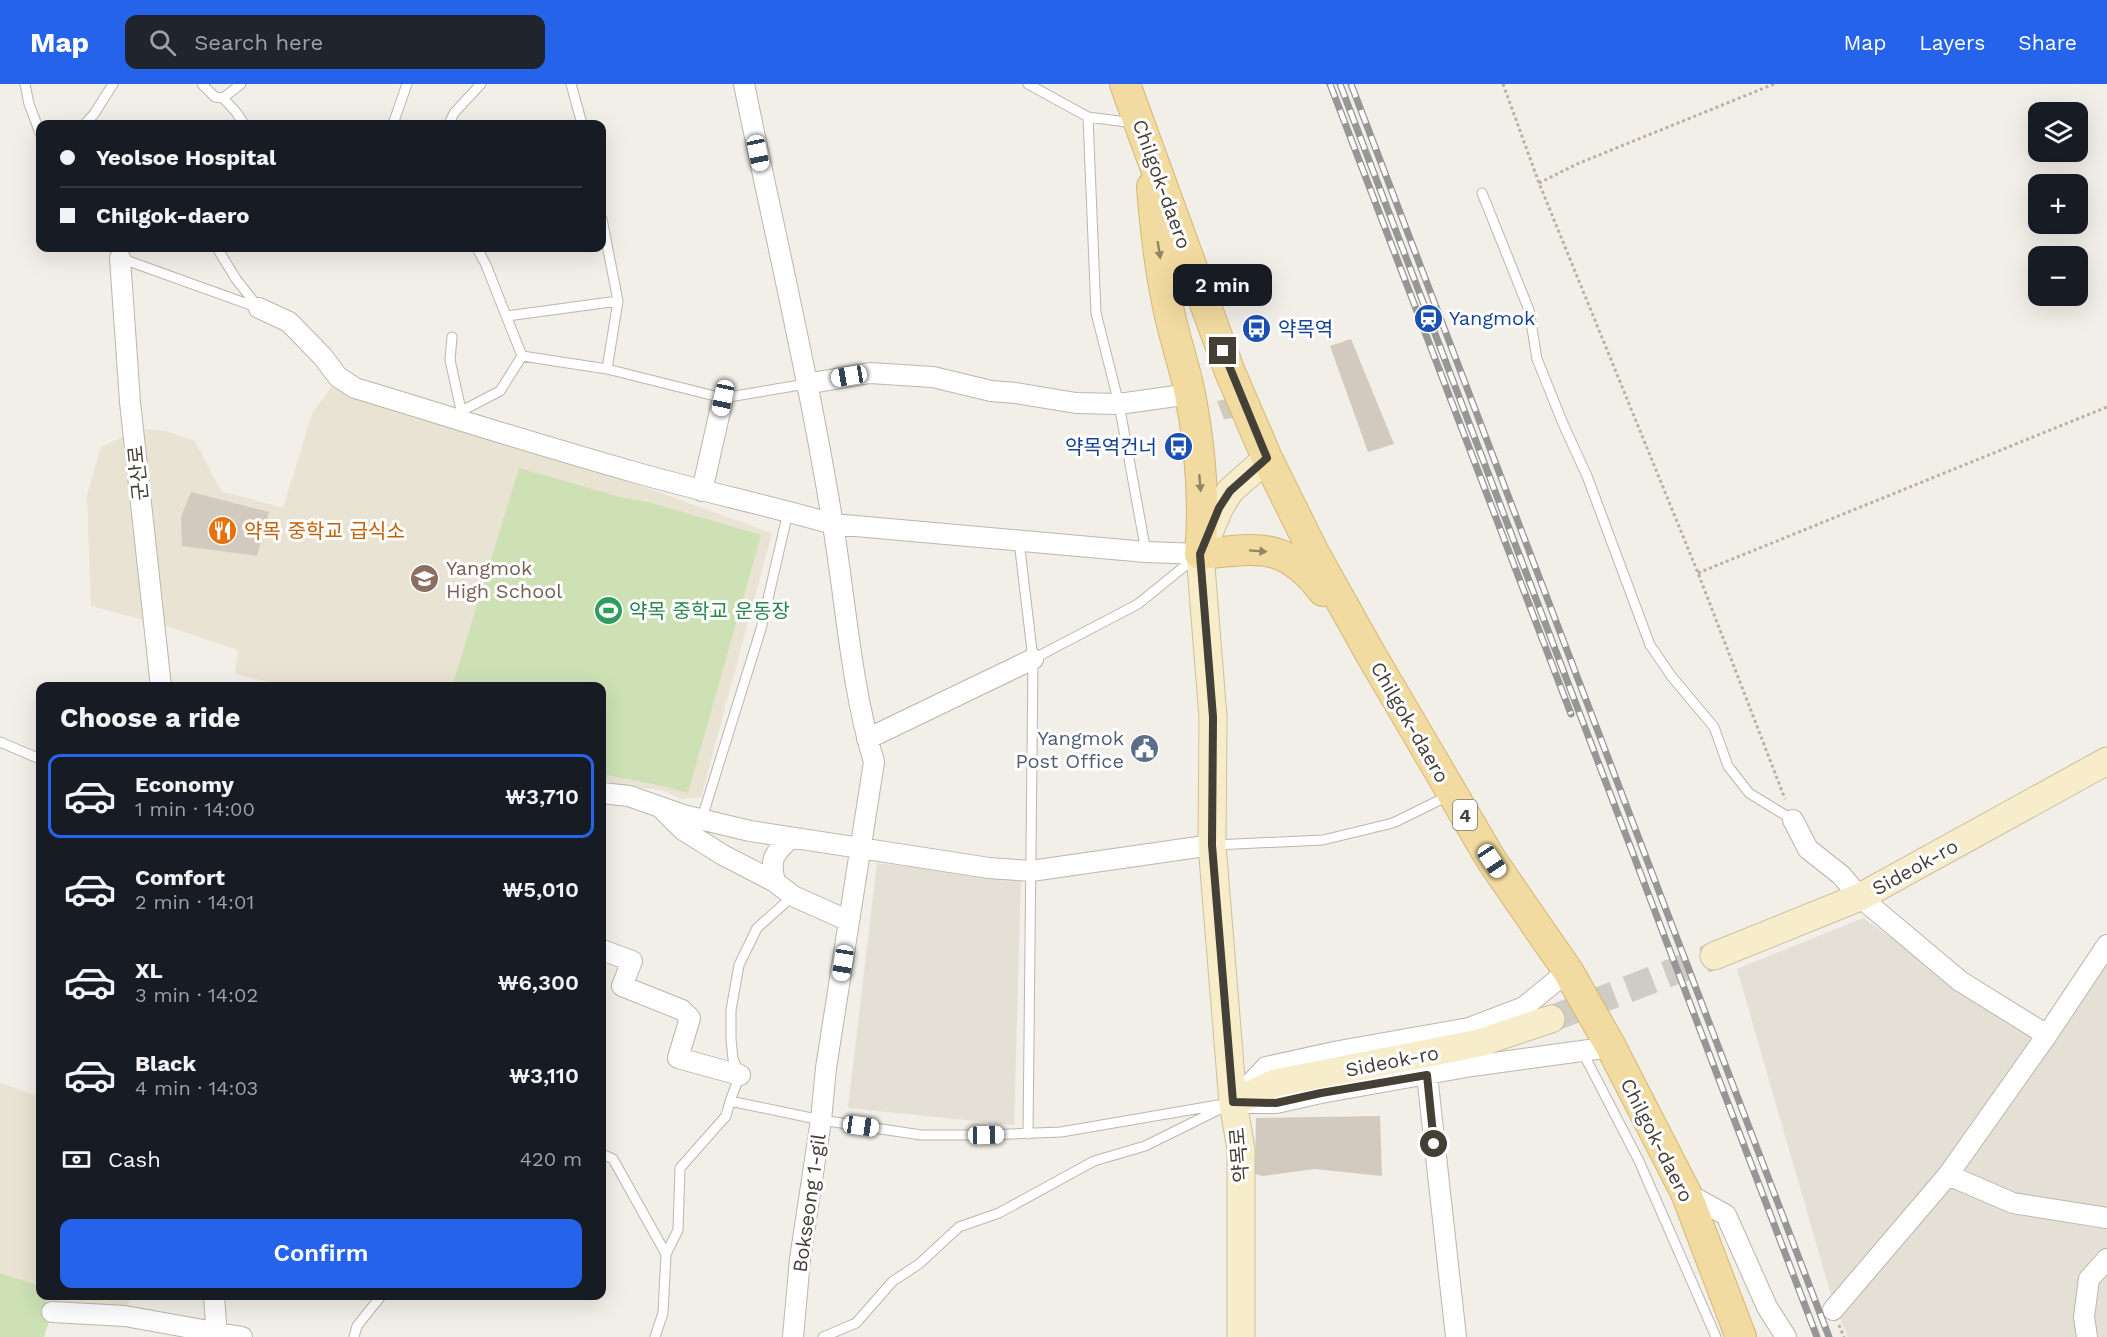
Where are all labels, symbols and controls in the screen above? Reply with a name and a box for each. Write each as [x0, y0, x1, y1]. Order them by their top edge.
search box [125, 15, 545, 69]
text: Map [30, 26, 89, 59]
icon: search [146, 26, 179, 59]
text: Search here [194, 30, 323, 55]
text: Map [1843, 30, 1886, 55]
text: Layers [1919, 30, 1985, 55]
text: Share [2018, 30, 2077, 55]
map controls [2028, 102, 2088, 306]
button: layers [2028, 102, 2088, 162]
street label: Chilgok-daero [1127, 116, 1197, 252]
car [745, 134, 771, 172]
text: Yeolsoe Hospital [96, 145, 276, 170]
button: + [2028, 174, 2088, 234]
text: Chilgok-daero [96, 203, 249, 228]
one-way arrow [1154, 241, 1163, 260]
button: − [2028, 246, 2088, 306]
callout: 2 min [1174, 264, 1272, 306]
text: 2 min [1195, 273, 1250, 297]
station icon: Yangmok [1412, 302, 1444, 334]
place label: Yangmok [1449, 306, 1535, 330]
bus stop icon: 약목역 [1241, 313, 1273, 345]
place label: 약목역 [1278, 317, 1333, 341]
route end [1209, 337, 1236, 364]
car [830, 364, 868, 388]
car [710, 379, 736, 417]
bus stop icon: 약목역건너 [1162, 431, 1194, 463]
place label: 약목역건너 [1065, 435, 1157, 459]
street label: 군산로 [123, 444, 153, 502]
one-way arrow [1195, 474, 1205, 493]
restaurant icon: 약목 중학교 급식소 [207, 515, 239, 547]
place label: 약목 중학교 급식소 [244, 519, 405, 543]
one-way arrow [1249, 546, 1268, 555]
place label: Yangmok High School [446, 556, 562, 603]
school or university icon: Yangmok High School [409, 563, 441, 595]
sports icon: 약목 중학교 운동장 [592, 595, 624, 627]
place label: 약목 중학교 운동장 [629, 599, 790, 623]
street label: Chilgok-daero [1366, 657, 1454, 787]
text: Choose a ride [60, 702, 240, 734]
place label: Yangmok Post Office [1016, 726, 1124, 773]
public building icon: Yangmok Post Office [1129, 733, 1161, 765]
icon: car [63, 769, 117, 823]
text: Economy [135, 772, 234, 797]
text: ₩3,710 [505, 784, 579, 809]
text: 1 min · 14:00 [135, 797, 255, 821]
road number: 4 [1453, 800, 1477, 830]
street label: Sideok-ro [1868, 834, 1962, 900]
car [1474, 841, 1510, 881]
icon: car [63, 862, 117, 916]
text: Comfort [135, 865, 225, 890]
text: ₩5,010 [502, 877, 579, 902]
text: 2 min · 14:01 [135, 890, 254, 914]
car [831, 944, 855, 982]
icon: car [63, 955, 117, 1009]
text: XL [135, 958, 163, 983]
text: ₩6,300 [498, 970, 579, 995]
text: 3 min · 14:02 [135, 983, 258, 1007]
street label: Sideok-ro [1343, 1040, 1441, 1082]
icon: car [63, 1048, 117, 1102]
text: Black [135, 1051, 196, 1076]
text: ₩3,110 [509, 1063, 579, 1088]
street label: Chilgok-daero [1615, 1074, 1699, 1206]
text: 4 min · 14:03 [135, 1076, 258, 1100]
car [842, 1115, 880, 1137]
car [968, 1126, 1004, 1144]
street label: 약목로 [1225, 1126, 1253, 1184]
route start [1420, 1130, 1447, 1157]
street label: Bokseong 1-gil [787, 1132, 831, 1274]
icon: cash [60, 1143, 93, 1176]
text: Cash [108, 1147, 161, 1172]
text: 420 m [520, 1147, 582, 1171]
button: Confirm [60, 1219, 582, 1288]

